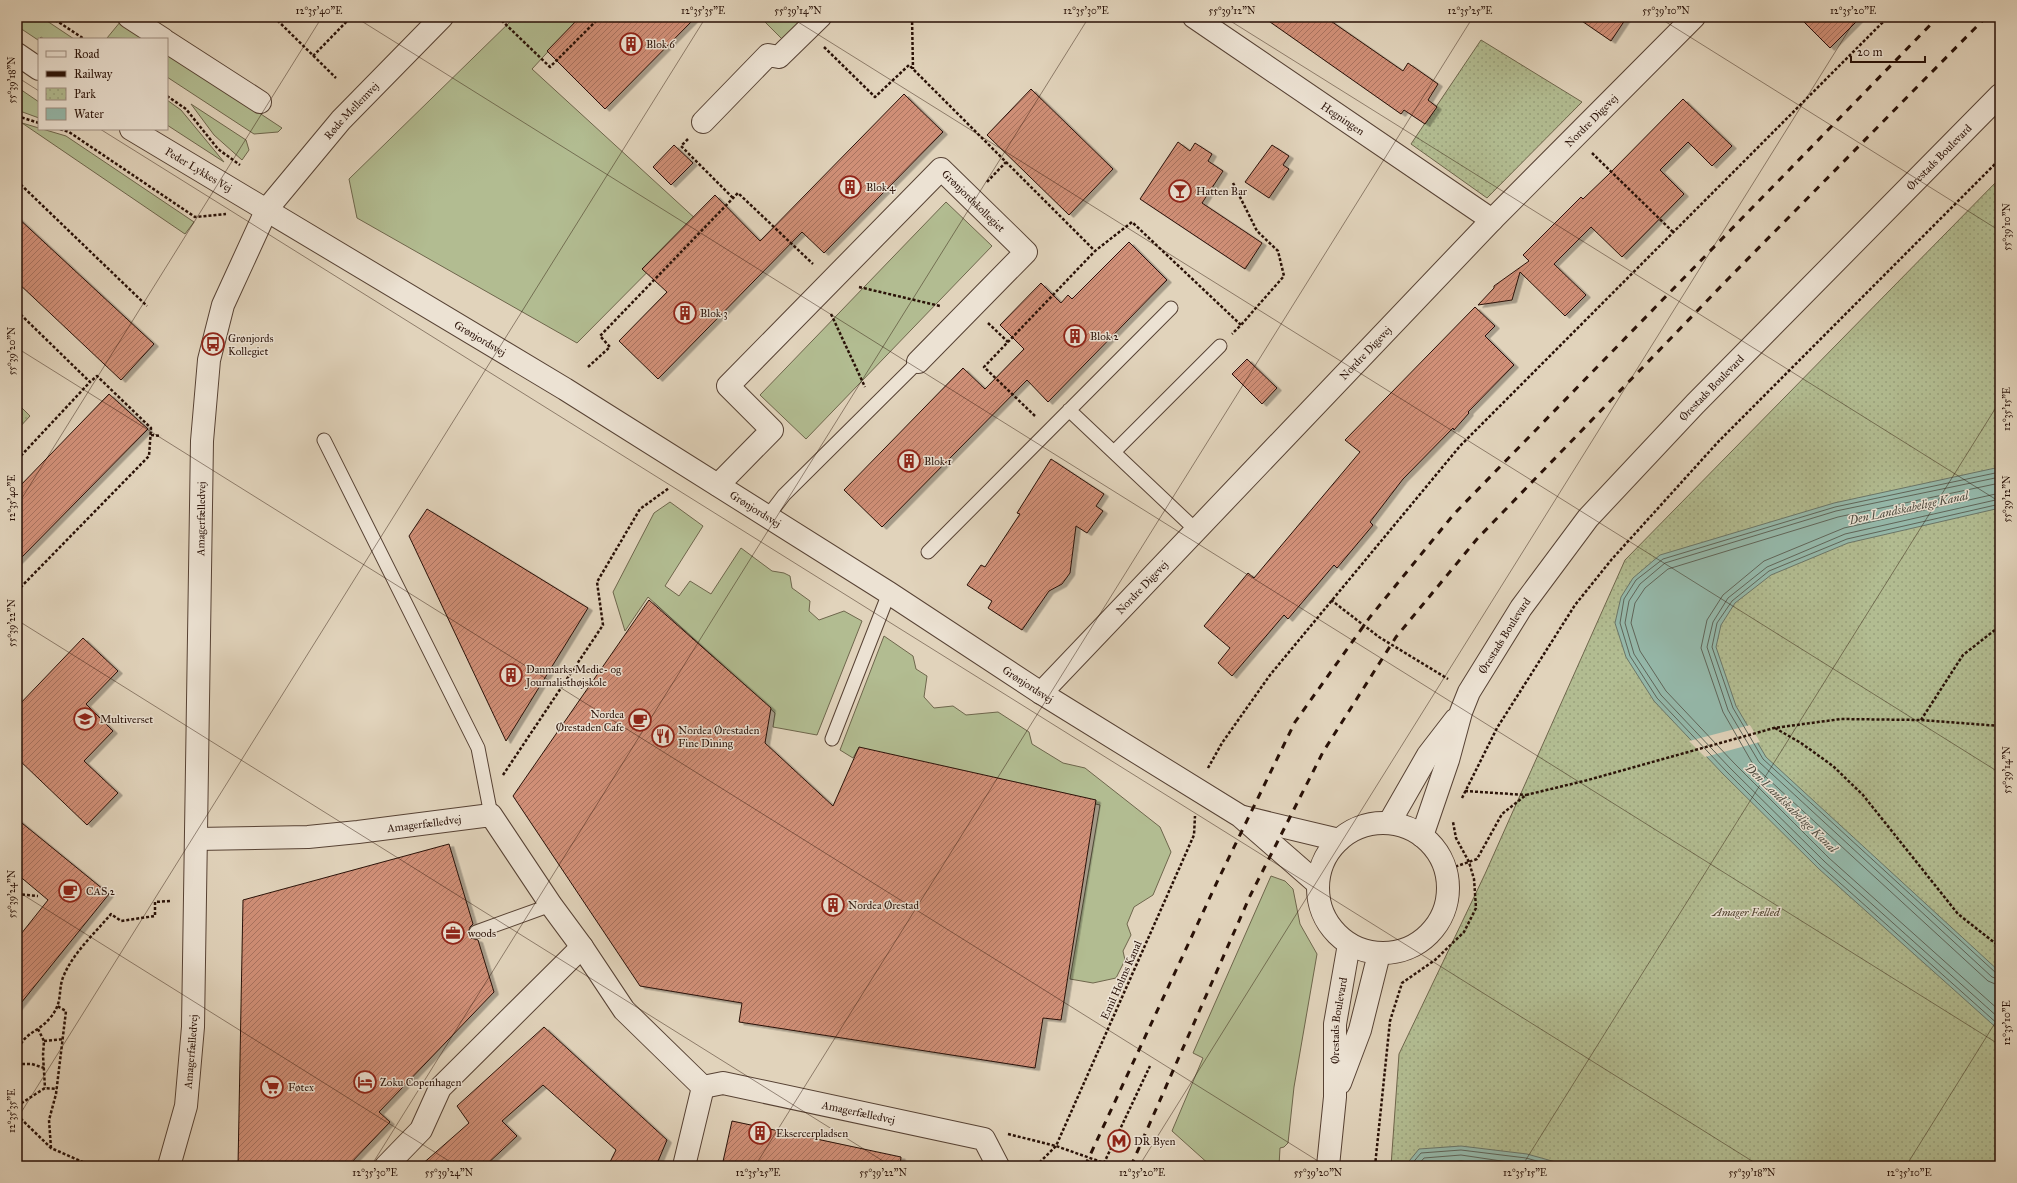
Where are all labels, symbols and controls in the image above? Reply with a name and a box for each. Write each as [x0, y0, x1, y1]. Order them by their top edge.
text: 12°35'40"E [296, 5, 342, 17]
text: 12°35'35"E [681, 5, 725, 17]
text: 55°39'14"N [774, 5, 822, 17]
text: 12°35'30"E [1063, 5, 1109, 17]
text: 55°39'12"N [1209, 5, 1256, 17]
text: 12°35'25"E [1448, 5, 1492, 17]
text: 55°39'10"N [1642, 5, 1690, 17]
text: 12°35'20"E [1830, 5, 1876, 17]
building icon: Blok 6 [618, 31, 644, 57]
legend [38, 38, 168, 130]
place label: Blok 6 [646, 38, 675, 51]
scale bar [1851, 38, 1925, 64]
text: 20 m [1857, 45, 1883, 59]
text: Road [74, 47, 100, 61]
text: 55°39'18"N [6, 56, 18, 104]
text: Railway [74, 67, 113, 81]
street label: Røde Mellemvej [322, 80, 381, 142]
text: Park [74, 87, 96, 101]
street label: Nordre Digevej [1562, 92, 1620, 150]
street label: Hegningen [1318, 99, 1367, 138]
text: Water [74, 107, 104, 121]
street label: Ørestads Boulevard [1904, 121, 1975, 193]
street label: Peder Lykkes Vej [163, 145, 234, 195]
street label: Grønjordskollegiet [939, 167, 1008, 235]
building icon: Blok 4 [837, 174, 863, 200]
bar icon: Hatten Bar [1167, 178, 1193, 204]
place label: Blok 4 [866, 181, 896, 194]
place label: Hatten Bar [1196, 185, 1248, 198]
text: 55°39'10"N [2001, 203, 2013, 251]
building icon: Blok 3 [672, 300, 698, 326]
place label: Blok 3 [700, 307, 728, 320]
street label: Grønjordsvej [452, 318, 508, 359]
building icon: Blok 2 [1062, 323, 1088, 349]
street label: Nordre Digevej [1337, 324, 1394, 383]
text: 55°39'20"N [6, 326, 18, 375]
place label: Blok 2 [1090, 330, 1119, 343]
bus stop icon: Grønjords Kollegiet [200, 331, 226, 357]
place label: Grønjords Kollegiet [228, 332, 274, 358]
street label: Ørestads Boulevard [1677, 352, 1747, 424]
text: 12°35'15"E [2001, 387, 2013, 431]
building icon: Blok 1 [896, 448, 922, 474]
place label: Blok 1 [924, 455, 952, 468]
text: 12°35'40"E [6, 475, 18, 521]
text: 55°39'12"N [2001, 475, 2013, 522]
street label: Amagerfælledvej [194, 481, 208, 557]
street label: Grønjordsvej [727, 488, 783, 530]
water label: Den Landskabelige Kanal [1846, 488, 1971, 528]
street label: Nordre Digevej [1114, 558, 1171, 617]
street label: Ørestads Boulevard [1476, 595, 1534, 676]
text: 55°39'22"N [6, 599, 18, 647]
building icon: Danmarks Medie- og Journalisthøjskole [498, 662, 524, 688]
place label: Danmarks Medie- og Journalisthøjskole [525, 663, 622, 690]
street label: Grønjordsvej [1000, 663, 1055, 706]
school or university icon: Multiverset [72, 706, 98, 732]
cafe icon: Nordea Ørestaden Cafe [627, 707, 653, 733]
place label: Nordea Ørestaden Cafe [556, 708, 624, 734]
place label: Multiverset [100, 713, 153, 726]
restaurant icon: Nordea Ørestaden Fine Dining [650, 723, 676, 749]
place label: Nordea Ørestaden Fine Dining [678, 724, 760, 750]
text: 55°39'14"N [2001, 746, 2013, 794]
water label: Den Landskabelige Kanal [1742, 760, 1841, 857]
street label: Amagerfælledvej [386, 813, 462, 835]
text: 55°39'24"N [6, 869, 18, 918]
cafe icon: CAS 2 [57, 878, 83, 904]
place label: CAS 2 [86, 885, 116, 898]
building icon: Nordea Ørestad [820, 892, 846, 918]
place label: Nordea Ørestad [848, 899, 919, 912]
park label: Amager Fælled [1711, 906, 1781, 919]
office icon: woods [440, 920, 466, 946]
place label: woods [468, 927, 496, 940]
street label: Emil Holms Kanal [1098, 939, 1145, 1022]
street label: Ørestads Boulevard [1329, 976, 1350, 1064]
text: 12°35'10"E [2001, 1000, 2013, 1046]
street label: Amagerfælledvej [181, 1014, 200, 1090]
hotel icon: Zoku Copenhagen [352, 1069, 378, 1095]
supermarket icon: Føtex [259, 1074, 285, 1100]
place label: Zoku Copenhagen [380, 1076, 461, 1089]
place label: Føtex [288, 1081, 314, 1094]
text: 12°35'35"E [6, 1089, 18, 1133]
street label: Amagerfælledvej [820, 1098, 896, 1127]
building icon: Eksercerpladsen [747, 1120, 773, 1146]
place label: Eksercerpladsen [776, 1127, 848, 1140]
metro station icon: DR Byen [1106, 1128, 1132, 1154]
place label: DR Byen [1134, 1135, 1176, 1148]
text: 12°35'30"E [352, 1167, 398, 1179]
text: 55°39'24"N [425, 1167, 474, 1179]
text: 12°35'25"E [736, 1167, 780, 1179]
text: 55°39'22"N [859, 1167, 907, 1179]
text: 12°35'20"E [1119, 1167, 1165, 1179]
text: 55°39'20"N [1294, 1167, 1343, 1179]
text: 12°35'15"E [1503, 1167, 1547, 1179]
text: 55°39'18"N [1728, 1167, 1776, 1179]
text: 12°35'10"E [1886, 1167, 1932, 1179]

